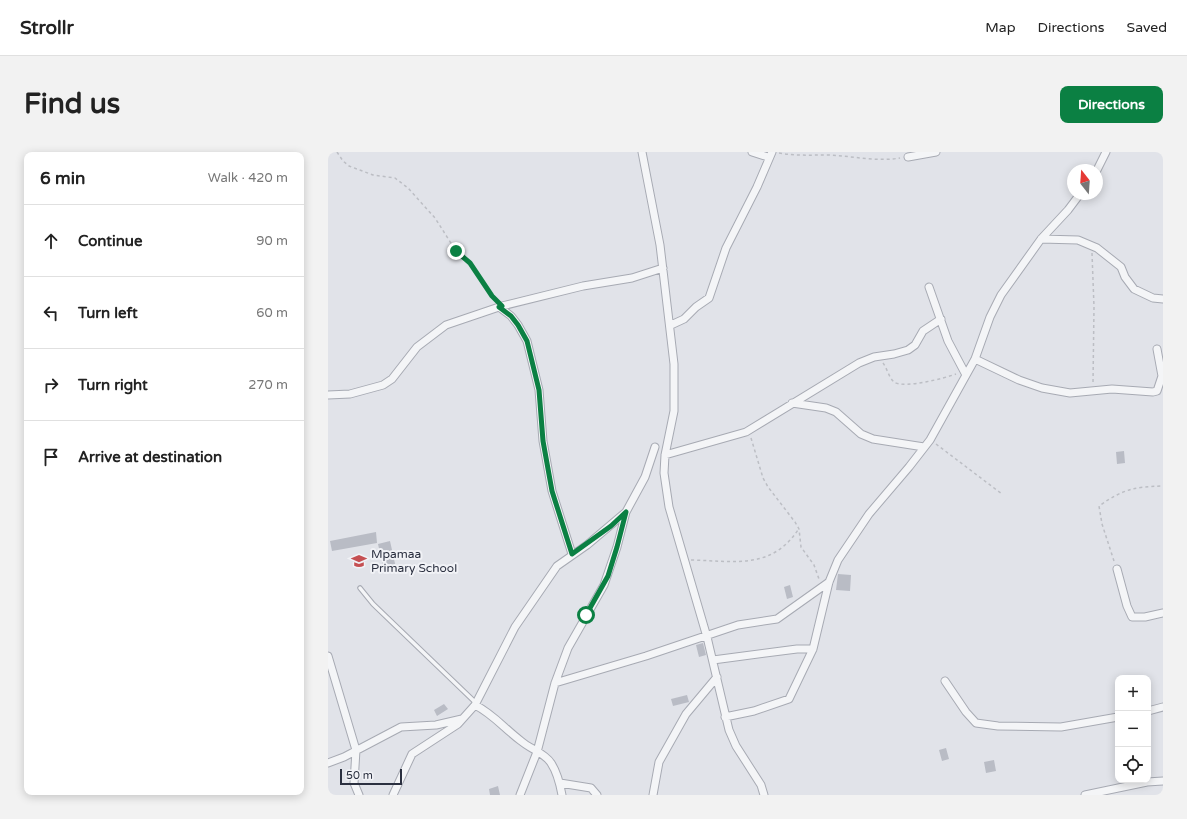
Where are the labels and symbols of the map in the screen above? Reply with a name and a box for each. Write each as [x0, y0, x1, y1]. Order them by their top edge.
north arrow [1067, 164, 1103, 200]
route end [447, 242, 465, 260]
place label: Mpamaa Primary School [371, 547, 457, 575]
school or university icon: Mpamaa Primary School [350, 552, 368, 570]
route start [577, 606, 595, 624]
scale bar [340, 767, 402, 786]

